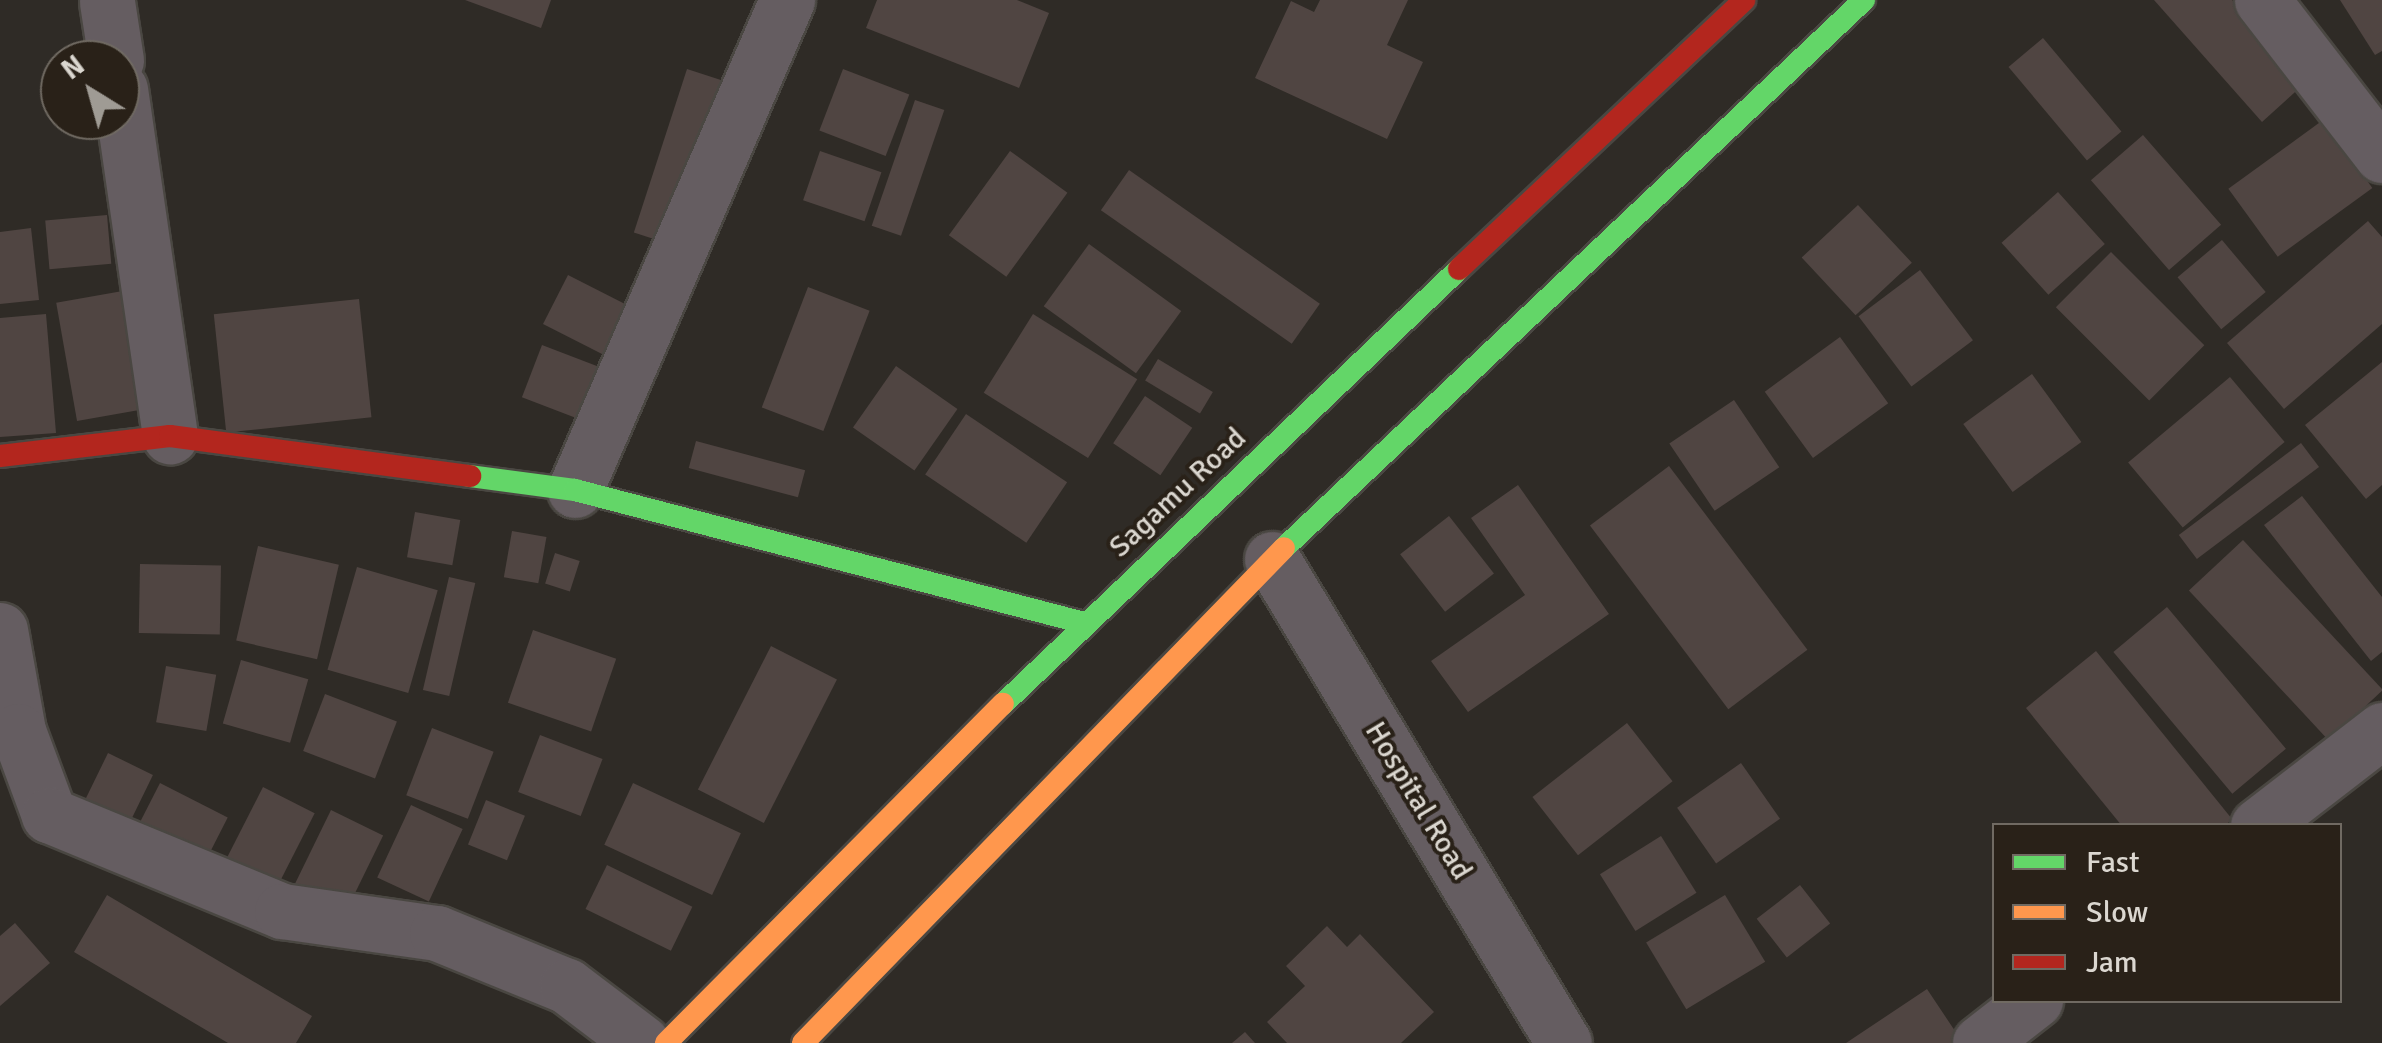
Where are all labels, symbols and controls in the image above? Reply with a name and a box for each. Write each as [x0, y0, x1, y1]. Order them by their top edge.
north arrow [40, 40, 140, 140]
text: N [55, 48, 91, 87]
street label: Sagamu Road [1102, 421, 1254, 565]
street label: Hospital Road [1357, 715, 1479, 887]
legend [1992, 823, 2342, 1003]
text: Fast [2086, 844, 2139, 881]
text: Slow [2086, 894, 2148, 931]
text: Jam [2086, 944, 2138, 981]

